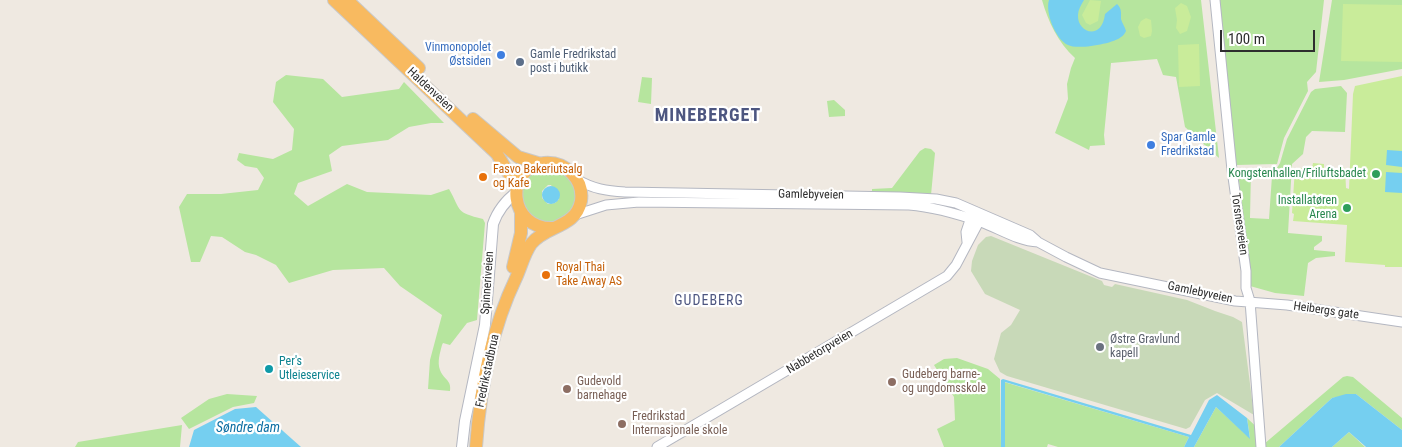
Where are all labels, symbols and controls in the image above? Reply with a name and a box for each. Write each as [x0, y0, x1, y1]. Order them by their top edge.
scale bar [1222, 20, 1317, 52]
text: 100 m [1228, 30, 1265, 48]
place label: Vinmonopolet Østsiden [425, 41, 491, 69]
place label: Gamle Fredrikstad post i butikk [530, 48, 616, 76]
marker: Vinmonopolet Østsiden [495, 49, 507, 61]
marker: Gamle Fredrikstad post i butikk [514, 56, 526, 68]
street label: Haldenveien [404, 65, 456, 115]
district label: MINEBERGET [653, 105, 763, 127]
place label: Spar Gamle Fredrikstad [1161, 131, 1216, 159]
marker: Spar Gamle Fredrikstad [1145, 139, 1157, 151]
place label: Fasvo Bakeriutsalg og Kafe [493, 163, 582, 191]
place label: Kongstenhallen/Friluftsbadet [1228, 167, 1366, 181]
marker: Kongstenhallen/Friluftsbadet [1370, 168, 1382, 180]
marker: Fasvo Bakeriutsalg og Kafe [477, 171, 489, 183]
street label: Gamlebyveien [778, 187, 844, 203]
street label: Torsnesveien [1228, 192, 1250, 256]
place label: Installatøren Arena [1278, 194, 1337, 222]
marker: Installatøren Arena [1341, 202, 1353, 214]
street label: Spinneriveien [479, 251, 497, 315]
place label: Royal Thai Take Away AS [556, 261, 622, 289]
marker: Royal Thai Take Away AS [540, 269, 552, 281]
street label: Gamlebyveien [1166, 279, 1234, 307]
district label: GUDEBERG [673, 293, 745, 309]
street label: Heibergs gate [1292, 299, 1360, 323]
street label: Nabbetorpveien [784, 327, 856, 377]
street label: Fredrikstadbrua [473, 333, 503, 409]
place label: Østre Gravlund kapell [1110, 333, 1180, 361]
marker: Østre Gravlund kapell [1094, 341, 1106, 353]
place label: Per's Utleieservice [279, 355, 340, 383]
marker: Per's Utleieservice [263, 363, 275, 375]
place label: Gudeberg barne- og ungdomsskole [902, 368, 986, 396]
place label: Gudevold barnehage [577, 375, 627, 403]
marker: Gudeberg barne- og ungdomsskole [886, 376, 898, 388]
marker: Gudevold barnehage [561, 383, 573, 395]
place label: Fredrikstad Internasjonale skole [632, 410, 727, 438]
marker: Fredrikstad Internasjonale skole [616, 418, 628, 430]
water label: Søndre dam [216, 420, 280, 436]

